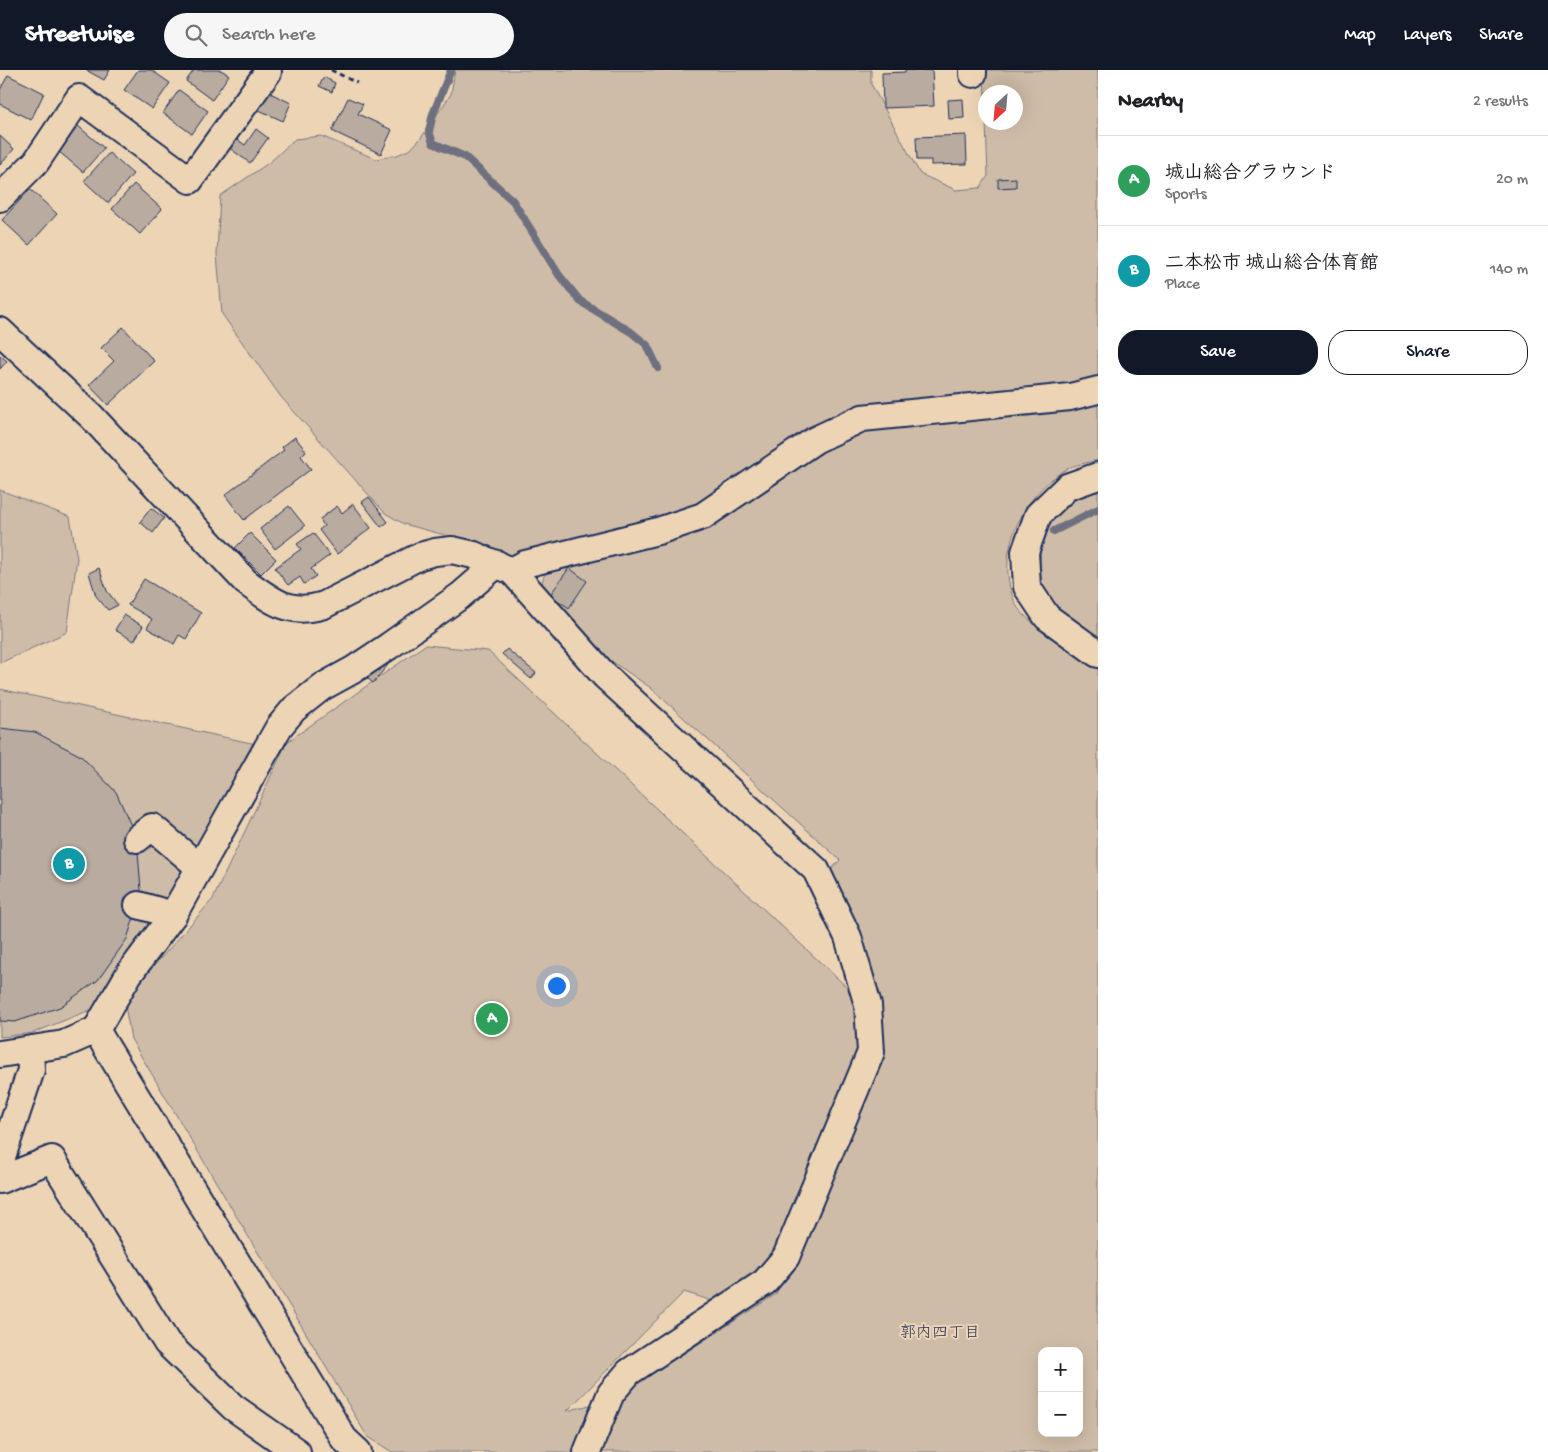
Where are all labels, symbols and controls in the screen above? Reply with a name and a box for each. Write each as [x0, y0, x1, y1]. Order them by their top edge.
search box [164, 13, 514, 58]
text: Streetwise [25, 21, 134, 50]
icon: search [182, 21, 210, 49]
text: Search here [222, 24, 316, 47]
text: Map [1344, 25, 1376, 46]
text: Layers [1404, 25, 1451, 46]
text: Share [1479, 25, 1523, 46]
north arrow [978, 85, 1023, 130]
text: Nearby [1118, 90, 1183, 115]
text: 2 results [1473, 93, 1528, 112]
text: 城山総合グラウンド [1165, 163, 1336, 186]
text: A [1129, 171, 1139, 190]
text: 20 m [1496, 171, 1528, 190]
text: Sports [1165, 186, 1207, 205]
text: 二本松市 城山総合体育館 [1165, 253, 1379, 276]
text: B [1130, 261, 1138, 280]
text: 140 m [1490, 261, 1528, 280]
text: Place [1165, 276, 1200, 295]
button: Save [1118, 330, 1318, 375]
button: Share [1328, 330, 1528, 375]
pin: B [53, 845, 85, 883]
your location [544, 973, 570, 999]
pin: A [476, 1000, 508, 1038]
district label: 郭内四丁目 [900, 1323, 980, 1344]
map controls [1038, 1347, 1083, 1437]
button: + [1038, 1347, 1083, 1392]
button: − [1038, 1392, 1083, 1437]

